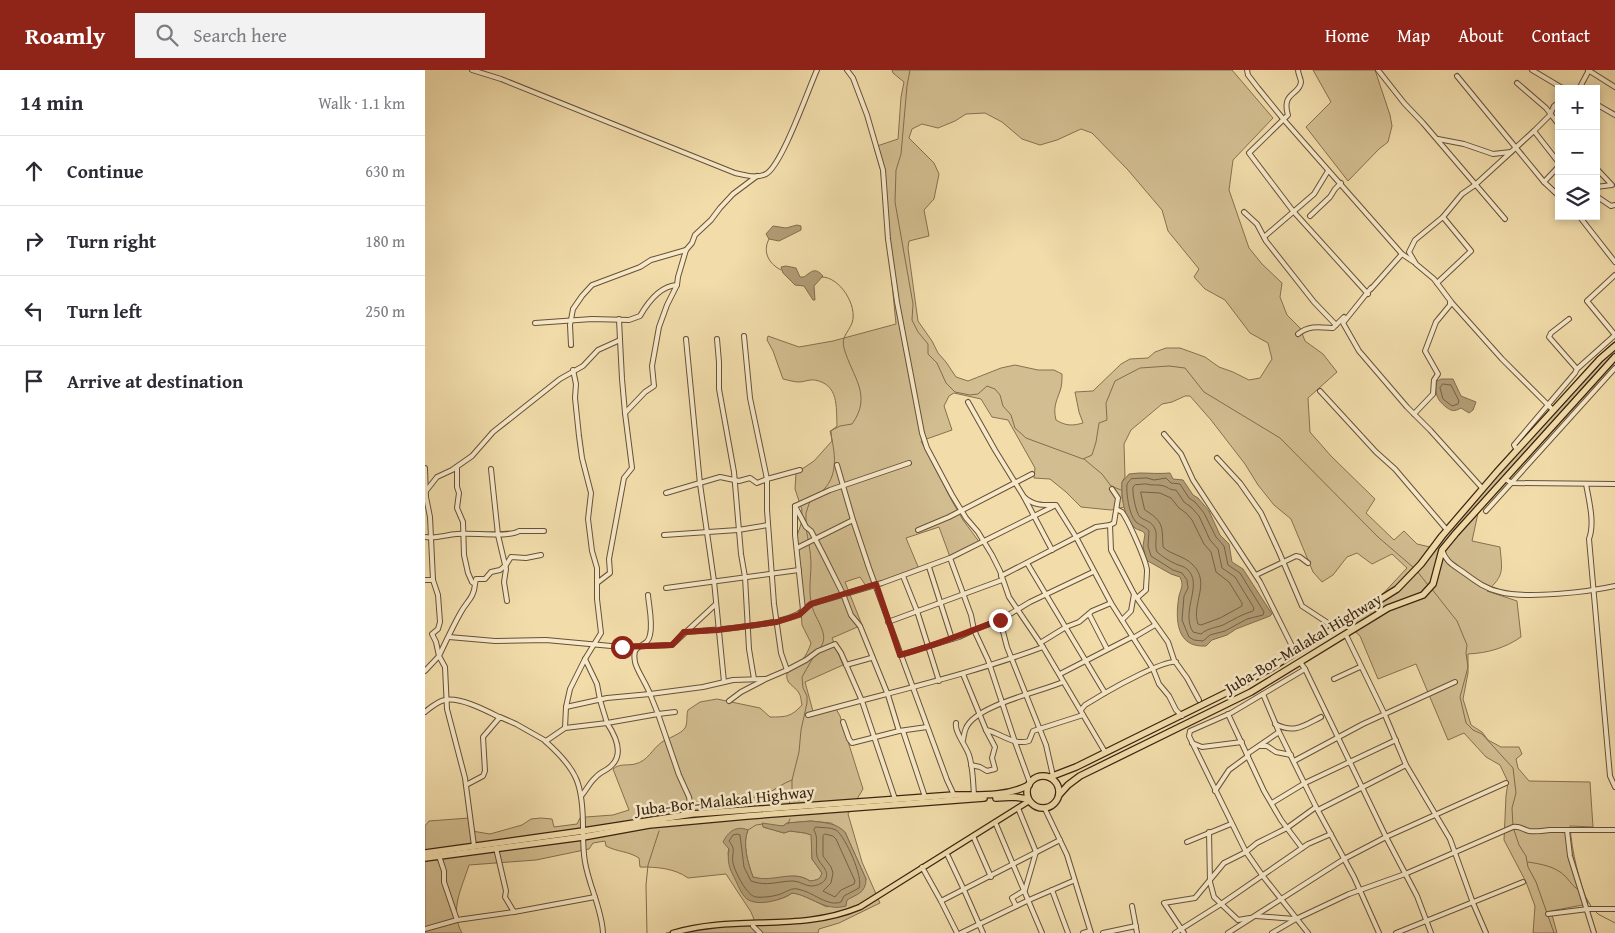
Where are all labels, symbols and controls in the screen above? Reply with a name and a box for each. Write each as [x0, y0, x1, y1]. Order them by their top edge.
search box [135, 13, 485, 58]
text: Roamly [25, 18, 105, 53]
icon: search [153, 21, 181, 49]
text: Search here [193, 21, 287, 49]
text: Home [1325, 22, 1369, 49]
text: Map [1397, 22, 1430, 49]
text: About [1458, 22, 1504, 49]
text: Contact [1532, 22, 1590, 49]
map controls [1555, 85, 1600, 220]
button: + [1555, 85, 1600, 130]
text: 14 min [20, 87, 83, 118]
text: Walk · 1.1 km [318, 91, 405, 115]
button: − [1555, 130, 1600, 175]
icon: ahead [20, 157, 48, 185]
text: Continue [67, 157, 144, 185]
text: 630 m [365, 159, 405, 183]
button: layers [1555, 175, 1600, 220]
icon: right [20, 227, 48, 255]
text: Turn right [67, 227, 156, 255]
text: 180 m [365, 229, 405, 253]
icon: left [20, 297, 48, 325]
text: Turn left [67, 297, 142, 325]
text: 250 m [365, 299, 405, 323]
icon: arrive [20, 367, 48, 395]
text: Arrive at destination [67, 367, 243, 395]
street label: Juba-Bor-Malakal Highway [1218, 586, 1386, 701]
route end [989, 609, 1012, 632]
route start [611, 636, 634, 659]
street label: Juba-Bor-Malakal Highway [632, 779, 816, 822]

